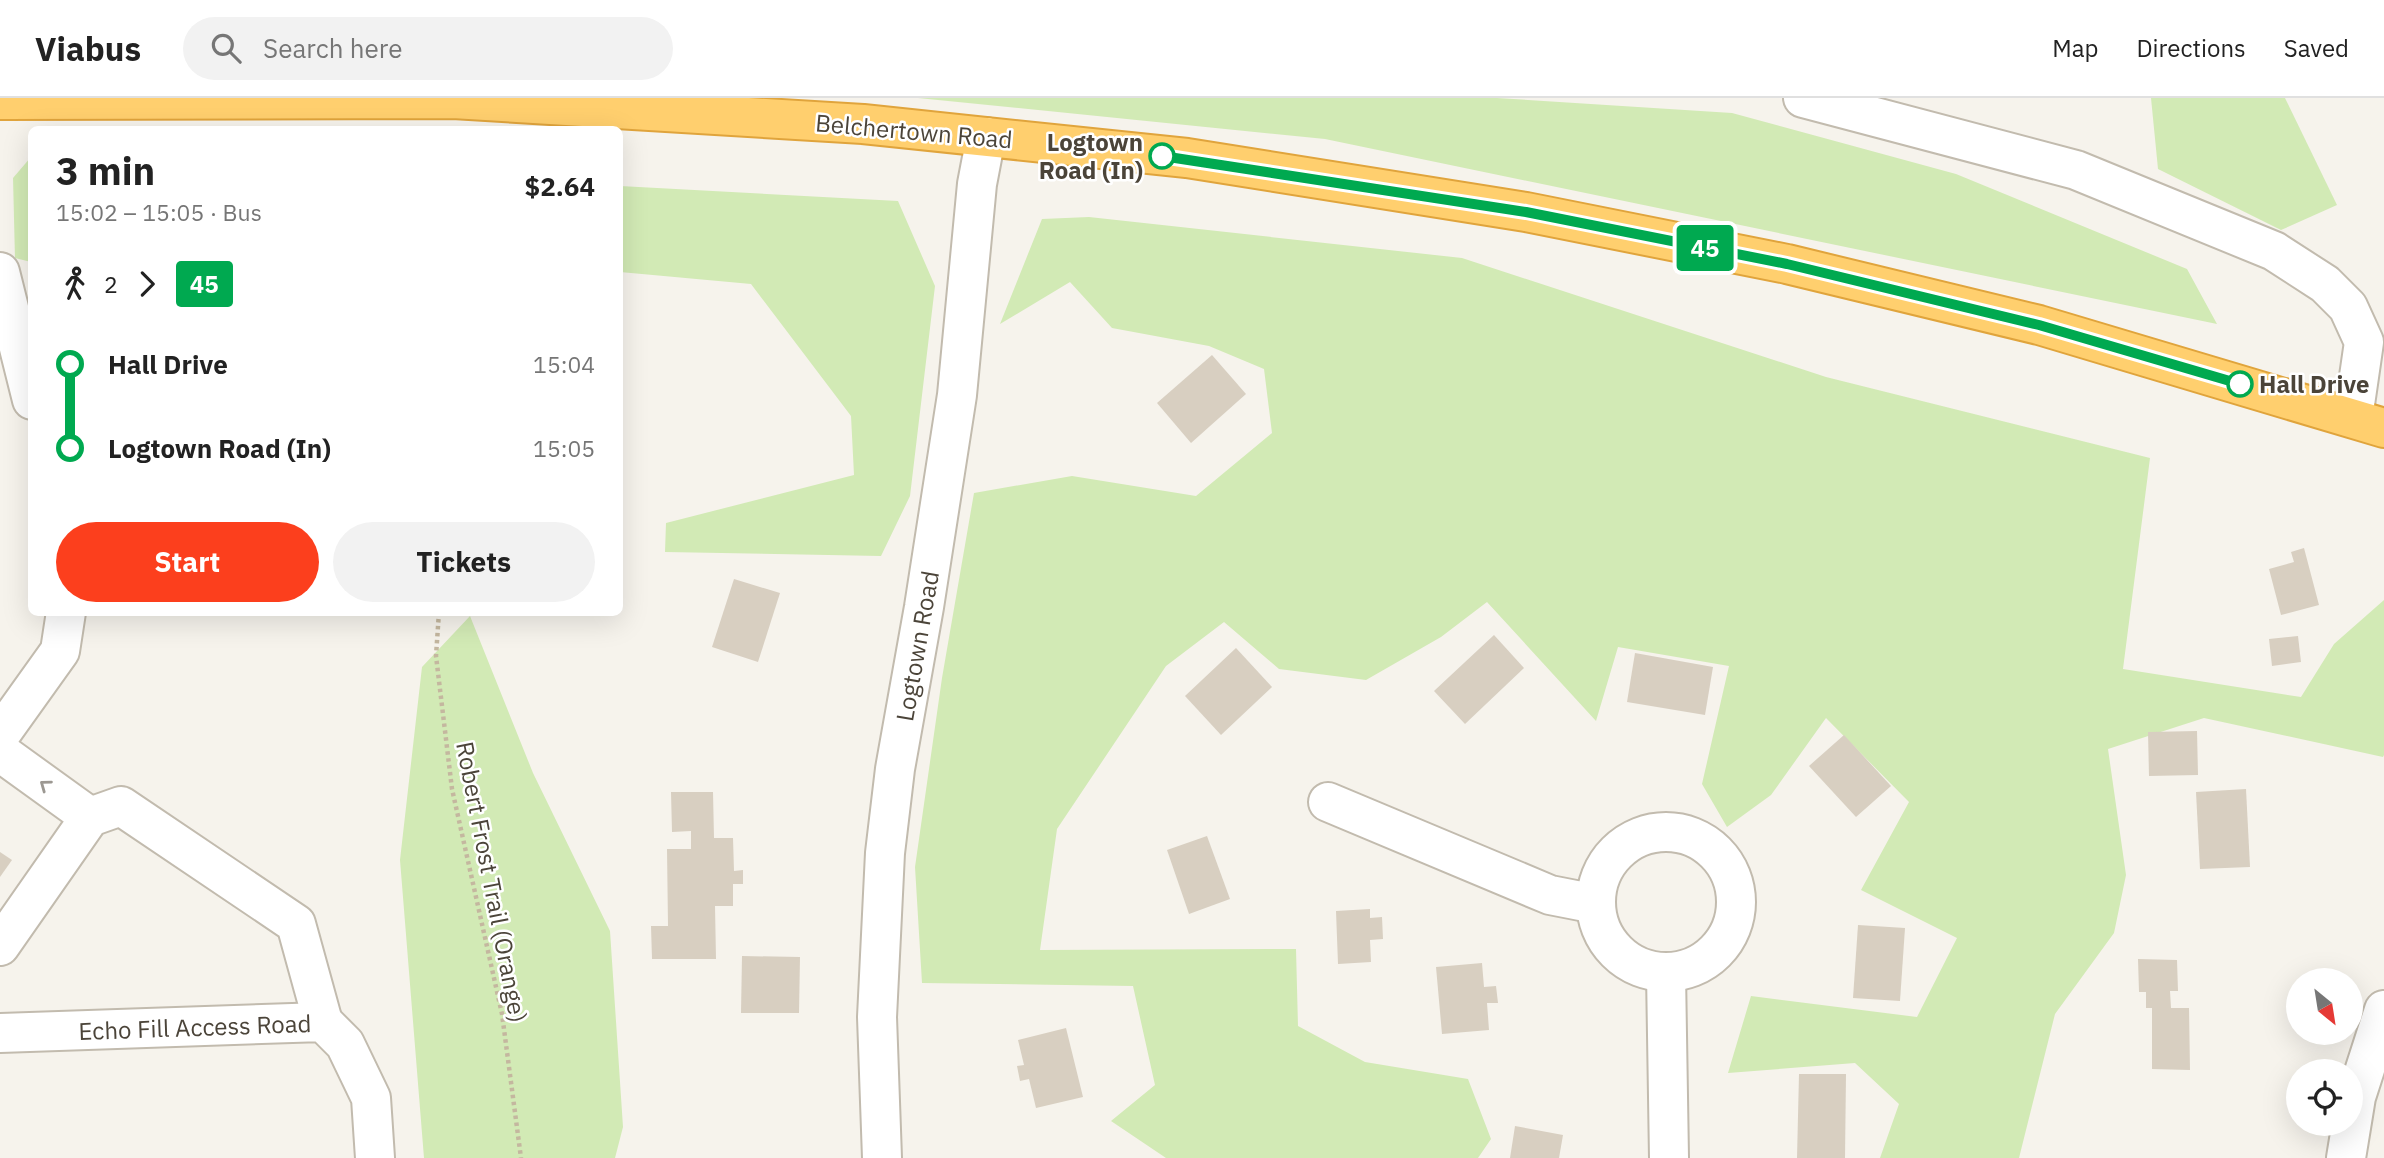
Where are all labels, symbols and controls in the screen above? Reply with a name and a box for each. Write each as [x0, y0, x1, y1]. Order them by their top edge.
search box [183, 17, 673, 80]
text: Viabus [35, 27, 141, 70]
icon: search [207, 29, 245, 67]
text: Search here [263, 31, 402, 65]
text: Map [2052, 32, 2098, 64]
text: Directions [2136, 32, 2246, 64]
text: Saved [2284, 32, 2349, 64]
street label: Belchertown Road [814, 106, 1014, 156]
place label: Logtown Road (In) [1039, 126, 1143, 186]
marker: Logtown Road (In) [1149, 143, 1175, 169]
text: 3 min [56, 146, 155, 195]
text: $2.64 [525, 169, 595, 203]
text: 15:02 – 15:05 · Bus [56, 197, 262, 227]
line badge: 45 [1674, 225, 1736, 271]
text: 45 [1691, 232, 1719, 264]
icon: walk [56, 265, 94, 303]
icon: forward [128, 265, 166, 303]
text: 45 [190, 268, 219, 300]
text: 2 [104, 269, 118, 299]
text: Hall Drive [108, 347, 228, 381]
text: 15:04 [533, 349, 595, 379]
place label: Hall Drive [2259, 368, 2370, 400]
marker: Hall Drive [2227, 371, 2253, 397]
text: Logtown Road (In) [108, 431, 331, 465]
text: 15:05 [533, 433, 595, 463]
button: Start [56, 522, 319, 602]
button: Tickets [333, 522, 595, 602]
street label: Logtown Road [888, 568, 946, 724]
street label: Robert Frost Trail (Orange) [449, 739, 535, 1025]
one-way arrow [40, 780, 53, 793]
north arrow [2286, 968, 2362, 1045]
map controls [2286, 968, 2363, 1136]
street label: Echo Fill Access Road [78, 1007, 312, 1047]
button: locate [2286, 1059, 2363, 1136]

